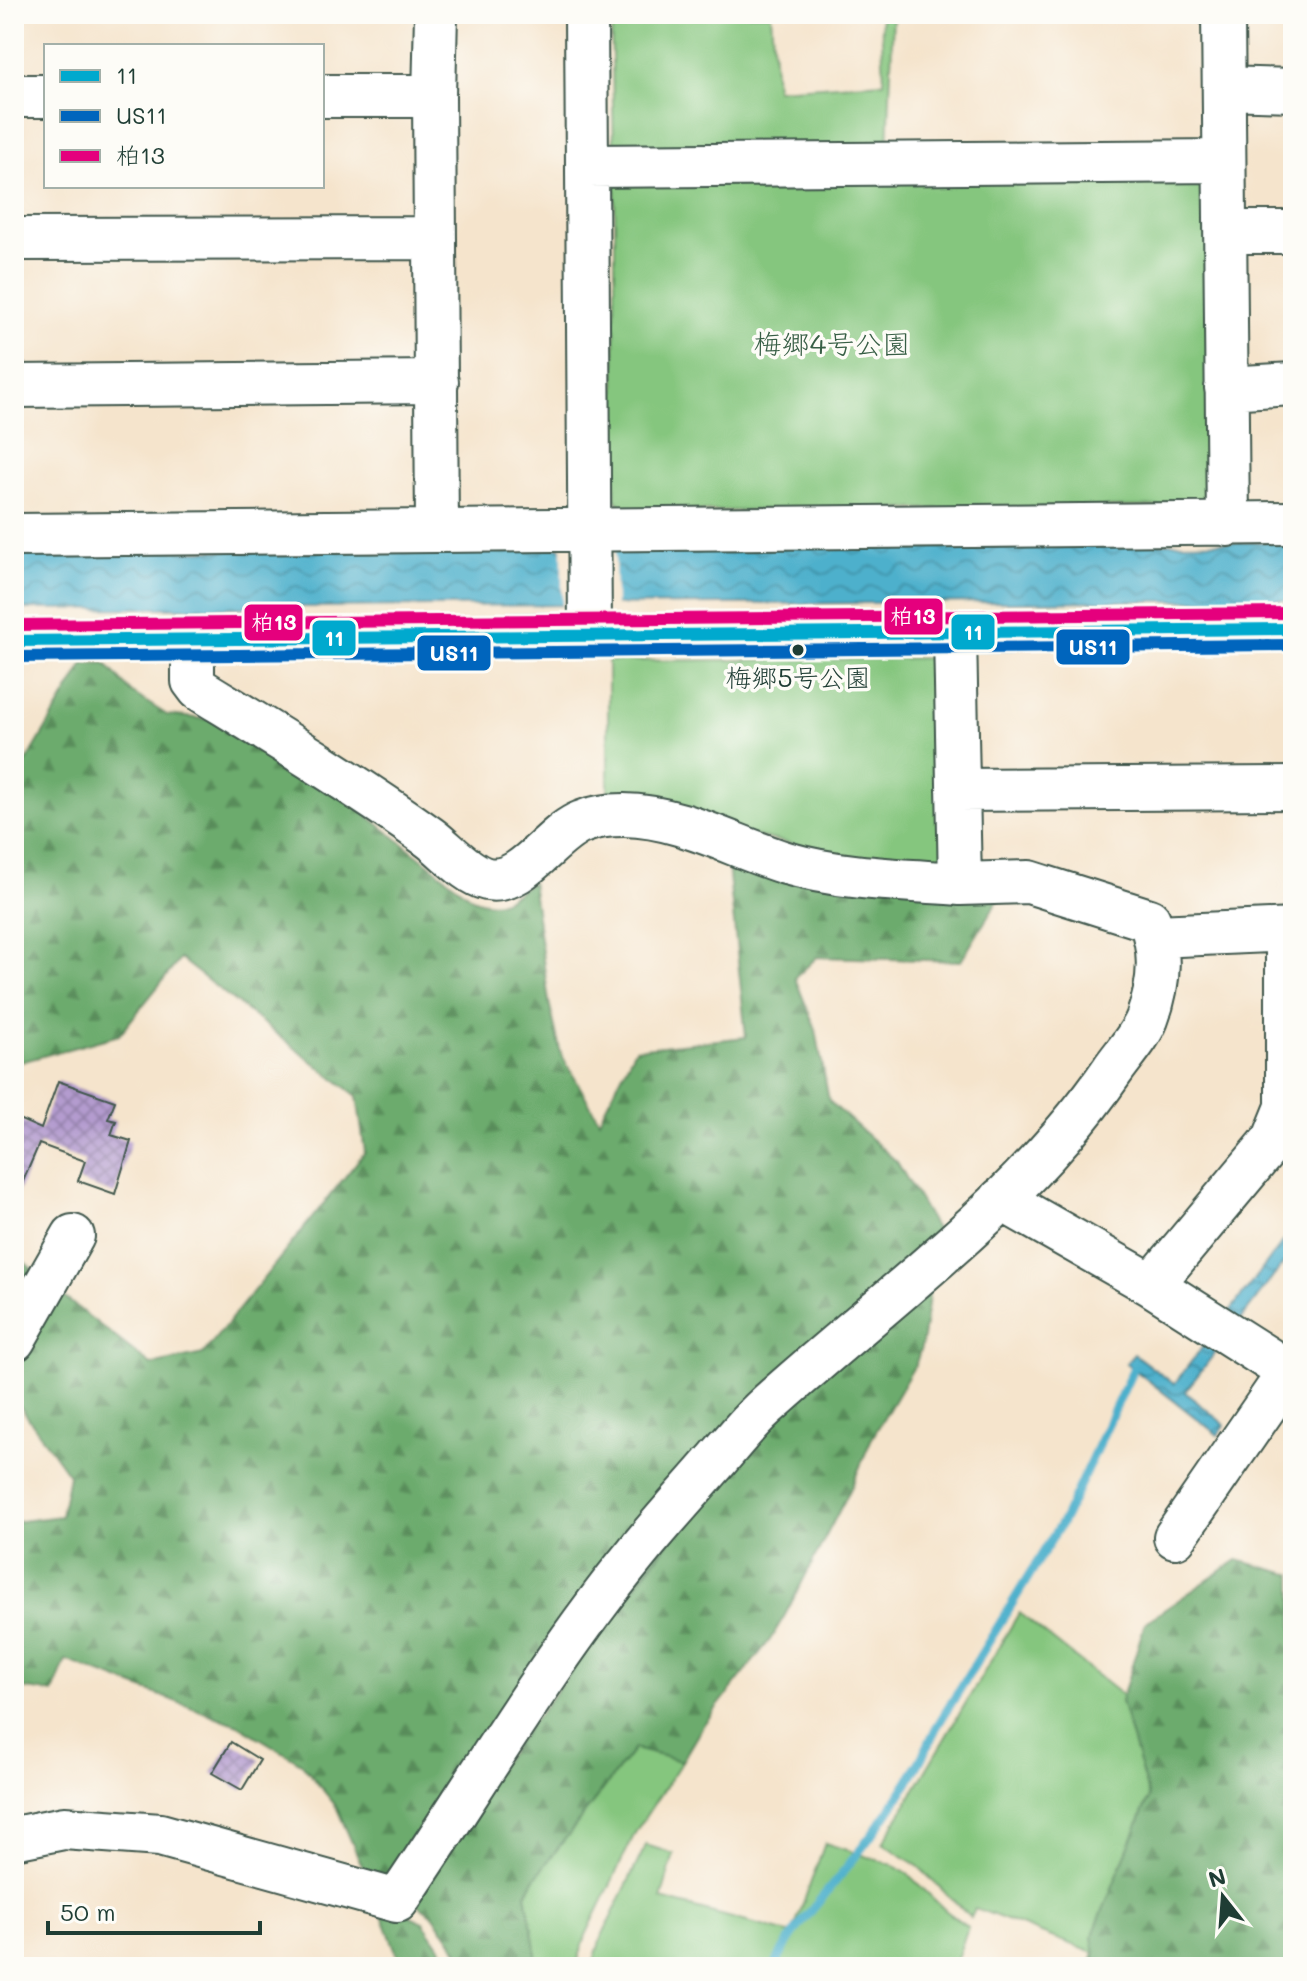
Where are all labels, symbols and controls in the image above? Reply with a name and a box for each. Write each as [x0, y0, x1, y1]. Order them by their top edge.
legend [44, 44, 324, 188]
text: 11 [116, 59, 137, 90]
text: US11 [116, 99, 167, 130]
text: 柏13 [116, 139, 165, 170]
park label: 梅郷4号公園 [754, 325, 910, 361]
line badge: 柏13 [883, 597, 944, 636]
text: 柏13 [891, 601, 935, 630]
line badge: 柏13 [243, 603, 304, 642]
text: 柏13 [252, 607, 296, 636]
line badge: 11 [950, 613, 996, 651]
text: 11 [963, 617, 983, 646]
line badge: 11 [311, 619, 357, 657]
text: 11 [324, 623, 344, 652]
line badge: US11 [1055, 628, 1131, 666]
text: US11 [1069, 632, 1117, 661]
line badge: US11 [416, 634, 492, 672]
text: US11 [430, 638, 478, 667]
marker: 梅郷5号公園 [790, 642, 806, 658]
place label: 梅郷5号公園 [725, 660, 871, 694]
north arrow [1183, 1857, 1263, 1937]
text: N [1205, 1861, 1229, 1894]
scale bar [48, 1885, 260, 1935]
text: 50 m [60, 1896, 116, 1927]

